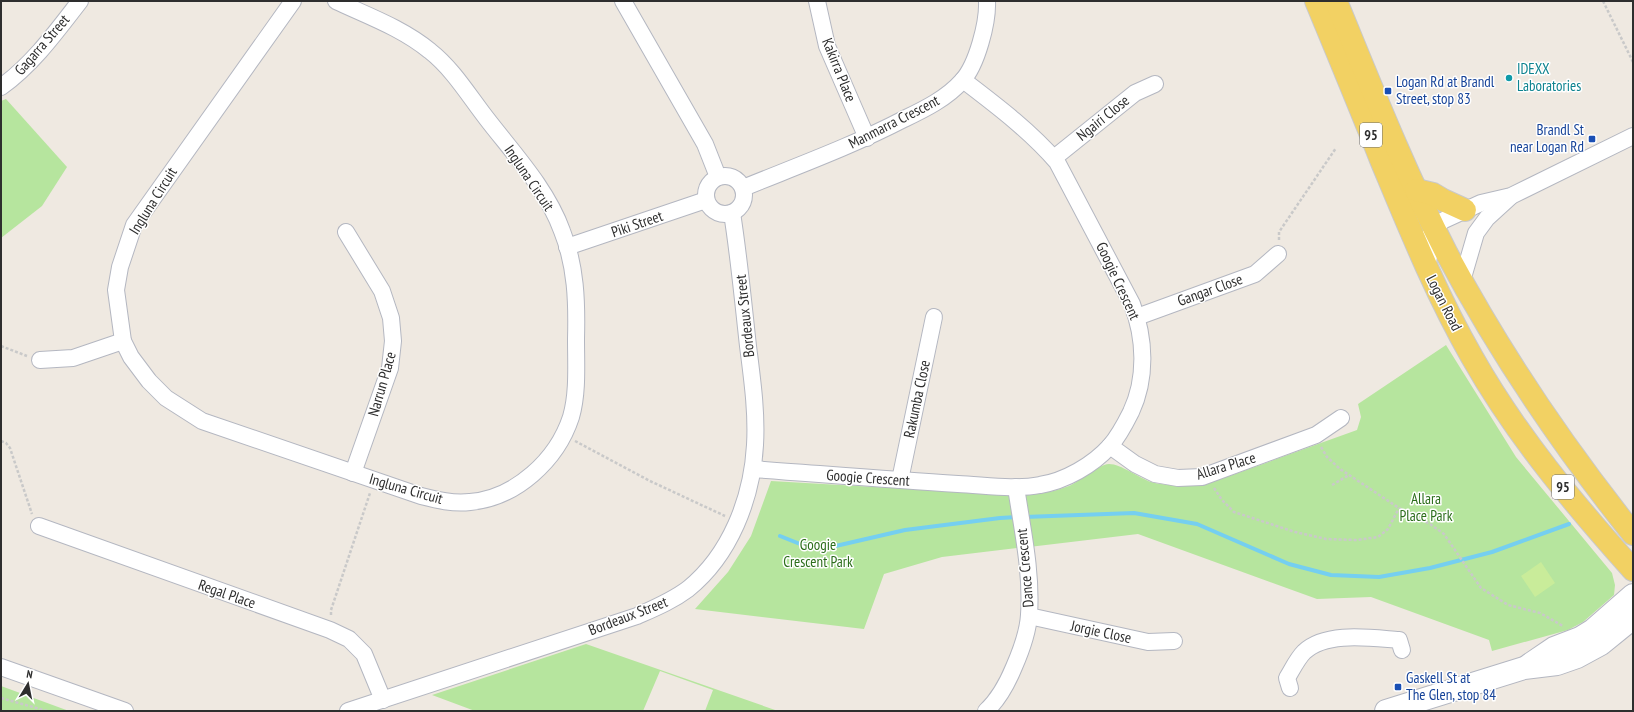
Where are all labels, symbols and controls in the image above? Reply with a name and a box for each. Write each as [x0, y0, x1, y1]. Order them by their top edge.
street label: Gagarra Street [10, 10, 73, 79]
street label: Kakirra Place [818, 35, 861, 104]
place label: IDEXX Laboratories [1517, 59, 1581, 95]
place label: Logan Rd at Brandl Street, stop 83 [1396, 72, 1495, 108]
marker: IDEXX Laboratories [1504, 73, 1514, 83]
marker: Logan Rd at Brandl Street, stop 83 [1383, 86, 1393, 96]
street label: Manmarra Crescent [845, 91, 942, 153]
street label: Ngairi Close [1072, 91, 1133, 145]
place label: Brandl St near Logan Rd [1510, 120, 1584, 156]
road number: 95 [1360, 123, 1382, 147]
marker: Brandl St near Logan Rd [1587, 134, 1597, 144]
street label: Ingluna Circuit [500, 141, 558, 214]
street label: Ingluna Circuit [124, 164, 181, 238]
street label: Piki Street [609, 206, 665, 241]
street label: Googie Crescent [1092, 239, 1145, 323]
street label: Gangar Close [1175, 269, 1245, 310]
street label: Logan Road [1422, 272, 1467, 334]
street label: Bordeaux Street [731, 274, 758, 358]
street label: Narrun Place [363, 349, 400, 418]
street label: Rakumba Close [899, 358, 934, 440]
street label: Allara Place [1194, 448, 1258, 484]
street label: Googie Crescent [826, 465, 910, 490]
street label: Ingluna Circuit [367, 469, 445, 508]
road number: 95 [1552, 475, 1574, 499]
park label: Allara Place Park [1399, 489, 1453, 525]
street label: Dance Crescent [1012, 528, 1037, 608]
park label: Googie Crescent Park [783, 535, 853, 571]
street label: Regal Place [196, 575, 258, 612]
street label: Bordeaux Street [586, 592, 670, 639]
street label: Jorgie Close [1068, 616, 1133, 647]
north arrow [8, 664, 48, 704]
text: N [26, 667, 34, 682]
place label: Gaskell St at The Glen, stop 84 [1406, 668, 1496, 704]
marker: Gaskell St at The Glen, stop 84 [1393, 682, 1403, 692]

